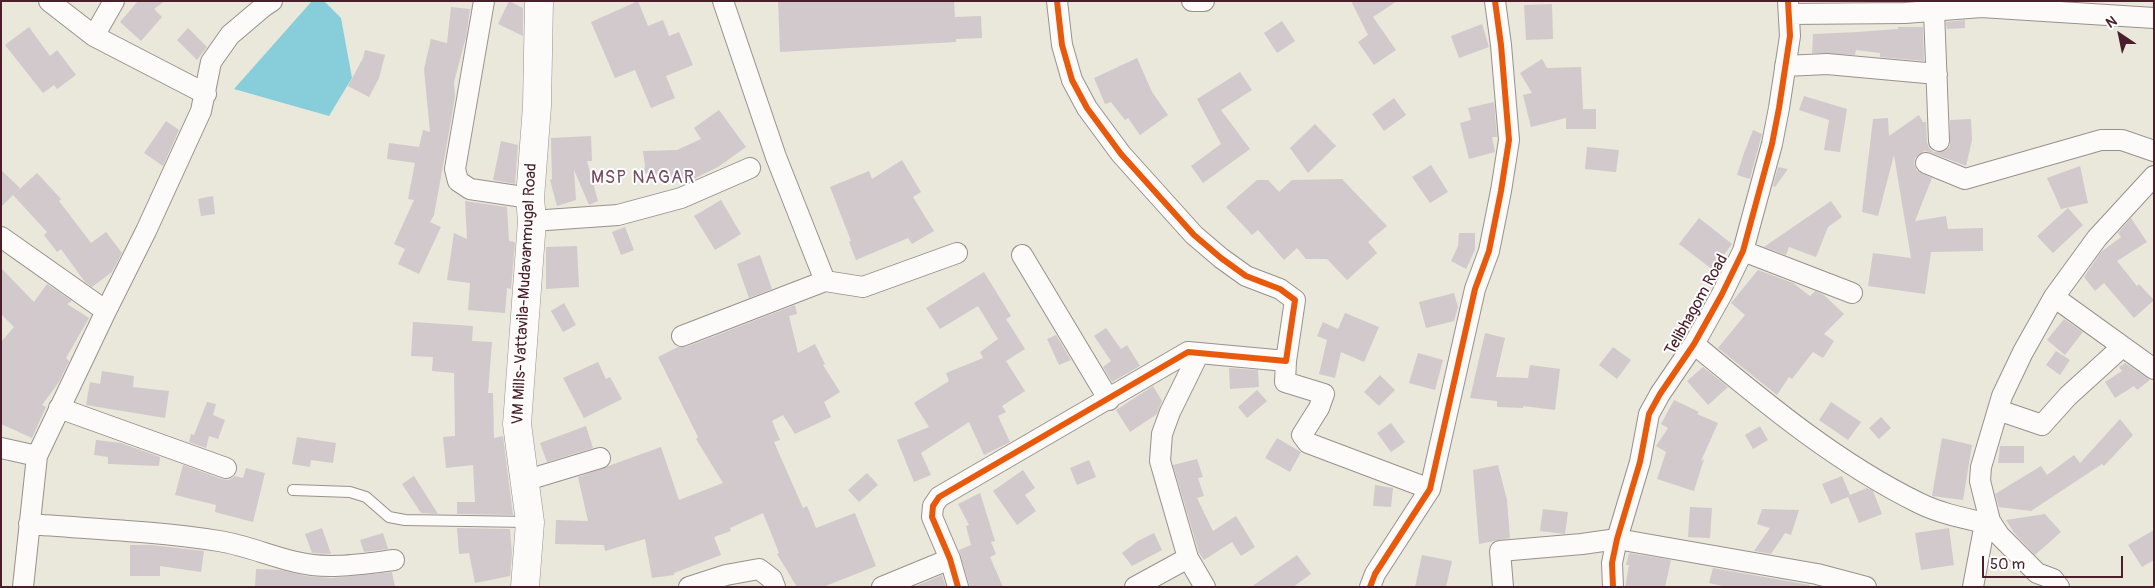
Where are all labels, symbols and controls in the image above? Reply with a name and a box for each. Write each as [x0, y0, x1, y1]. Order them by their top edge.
north arrow [2095, 10, 2145, 60]
text: N [2103, 12, 2120, 32]
street label: VM Mills-Vattavila-Mudavanmugal Road [509, 163, 541, 425]
district label: MSP NAGAR [590, 167, 696, 189]
street label: Telibhagom Road [1661, 251, 1733, 359]
scale bar [1985, 546, 2126, 578]
text: 50 m [1990, 555, 2025, 574]

